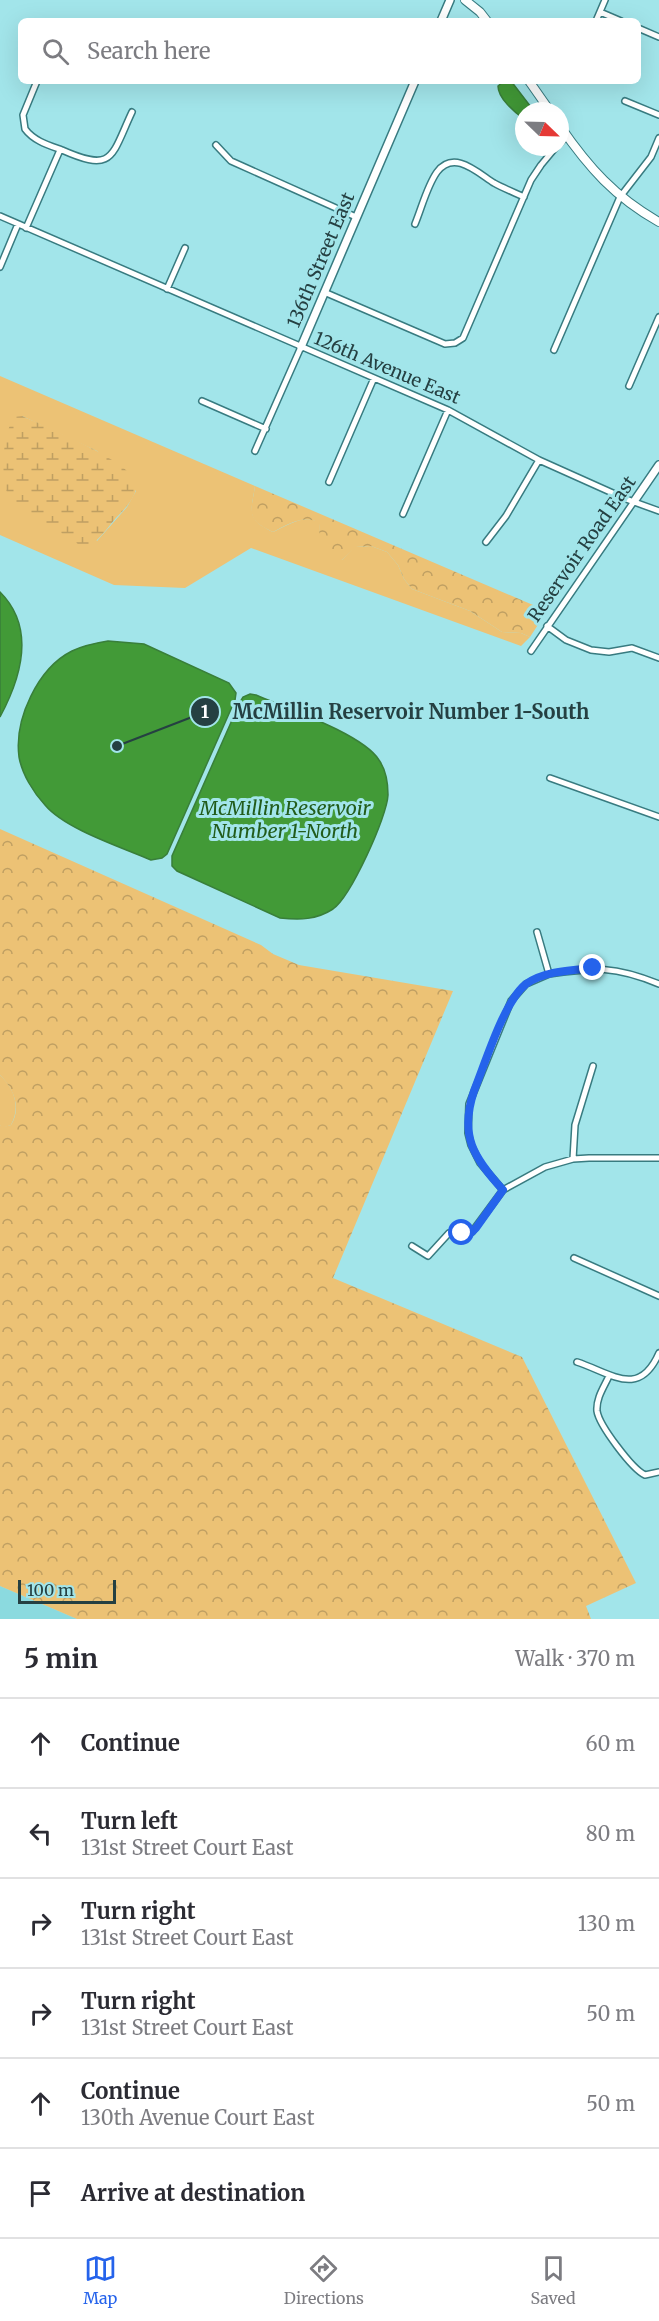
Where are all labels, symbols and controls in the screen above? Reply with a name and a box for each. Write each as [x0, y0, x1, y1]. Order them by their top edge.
search box [18, 18, 641, 84]
icon: search [39, 35, 72, 68]
text: Search here [87, 37, 210, 65]
north arrow [515, 102, 569, 156]
street label: 136th Street East [282, 189, 359, 331]
street label: 126th Avenue East [310, 326, 464, 409]
street label: Reservoir Road East [523, 471, 641, 626]
callout: McMillin Reservoir Number 1-South [190, 693, 601, 731]
text: McMillin Reservoir Number 1-South [233, 699, 590, 724]
text: 1 [201, 700, 209, 723]
water label: McMillin Reservoir Number 1-North [198, 795, 371, 843]
route end [579, 954, 605, 980]
route start [448, 1219, 474, 1245]
scale bar [18, 1577, 116, 1604]
text: 100 m [27, 1580, 74, 1600]
text: 5 min [24, 1642, 98, 1675]
text: Walk · 370 m [515, 1646, 635, 1671]
icon: ahead [24, 1727, 57, 1760]
text: Continue [81, 1729, 180, 1757]
text: 60 m [585, 1731, 635, 1756]
text: Turn left [81, 1807, 178, 1835]
icon: left [24, 1817, 57, 1850]
text: 80 m [586, 1821, 635, 1846]
text: 131st Street Court East [81, 1835, 294, 1860]
text: Turn right [81, 1897, 195, 1925]
icon: right [24, 1907, 57, 1940]
text: 130 m [578, 1911, 635, 1936]
text: 131st Street Court East [81, 1925, 294, 1950]
text: Turn right [81, 1987, 195, 2015]
icon: right [24, 1997, 57, 2030]
text: 50 m [586, 2001, 635, 2026]
text: 131st Street Court East [81, 2015, 294, 2040]
text: Continue [81, 2077, 180, 2105]
icon: ahead [24, 2087, 57, 2120]
text: 50 m [586, 2091, 635, 2116]
text: 130th Avenue Court East [81, 2105, 314, 2130]
icon: arrive [24, 2177, 57, 2210]
text: Arrive at destination [81, 2179, 305, 2207]
tab: Map [83, 2252, 117, 2308]
tab: Directions [284, 2252, 364, 2308]
tab: Saved [530, 2252, 576, 2308]

